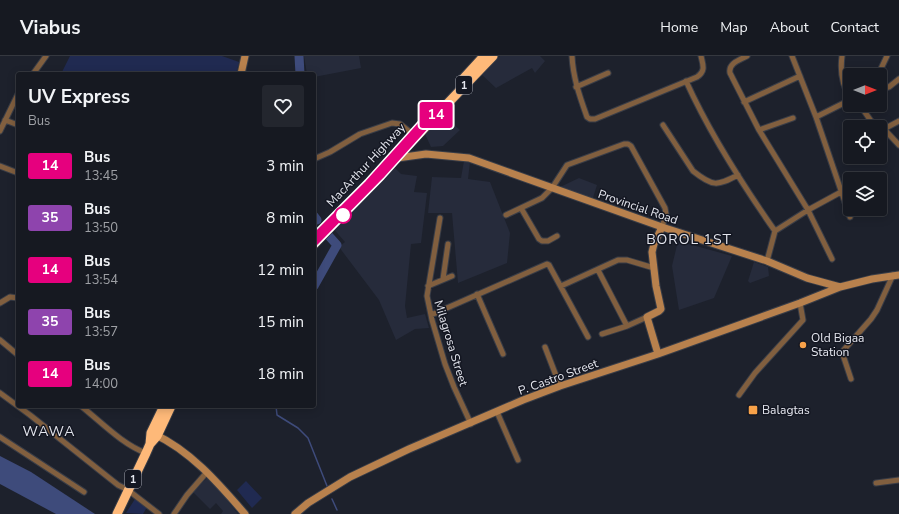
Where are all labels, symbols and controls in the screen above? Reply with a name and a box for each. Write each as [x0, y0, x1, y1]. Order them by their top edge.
text: Viabus [20, 15, 80, 41]
text: Home [660, 18, 698, 37]
text: Map [720, 18, 748, 37]
text: About [770, 18, 809, 37]
text: Contact [831, 18, 879, 37]
north arrow [843, 68, 887, 112]
map controls [843, 68, 887, 216]
road number: 1 [456, 76, 472, 94]
text: UV Express [28, 84, 130, 110]
button: heart [262, 85, 304, 127]
line badge: 14 [418, 102, 454, 128]
text: 14 [428, 105, 444, 124]
text: Bus [28, 112, 50, 130]
street label: MacArthur Highway [323, 119, 410, 210]
button: locate [843, 120, 887, 164]
text: Bus [84, 147, 110, 167]
text: 14 [42, 156, 58, 175]
text: 3 min [266, 156, 304, 176]
text: 13:45 [84, 167, 118, 185]
button: layers [843, 172, 887, 216]
street label: Provincial Road [596, 186, 680, 228]
text: Bus [84, 199, 110, 219]
unlabelled marker [334, 206, 352, 224]
text: 35 [42, 208, 58, 227]
text: 8 min [266, 208, 304, 228]
text: 13:50 [84, 219, 118, 237]
district label: BOROL 1ST [646, 230, 732, 249]
text: Bus [84, 251, 110, 271]
text: 14 [42, 260, 58, 279]
text: 12 min [257, 260, 304, 280]
text: 13:54 [84, 271, 118, 289]
street label: Milagrosa Street [430, 298, 472, 389]
text: Bus [84, 303, 110, 323]
text: 35 [42, 312, 58, 331]
text: 15 min [257, 312, 304, 332]
text: 13:57 [84, 323, 118, 341]
place label: Old Bigaa Station [811, 330, 864, 360]
marker: Old Bigaa Station [798, 340, 808, 350]
text: Bus [84, 355, 110, 375]
street label: P. Castro Street [516, 355, 601, 399]
text: 14 [42, 364, 58, 383]
text: 18 min [257, 364, 304, 384]
text: 14:00 [84, 375, 118, 393]
place label: Balagtas [762, 402, 810, 418]
marker: Balagtas [747, 404, 759, 416]
district label: WAWA [23, 422, 75, 441]
road number: 1 [125, 470, 141, 488]

